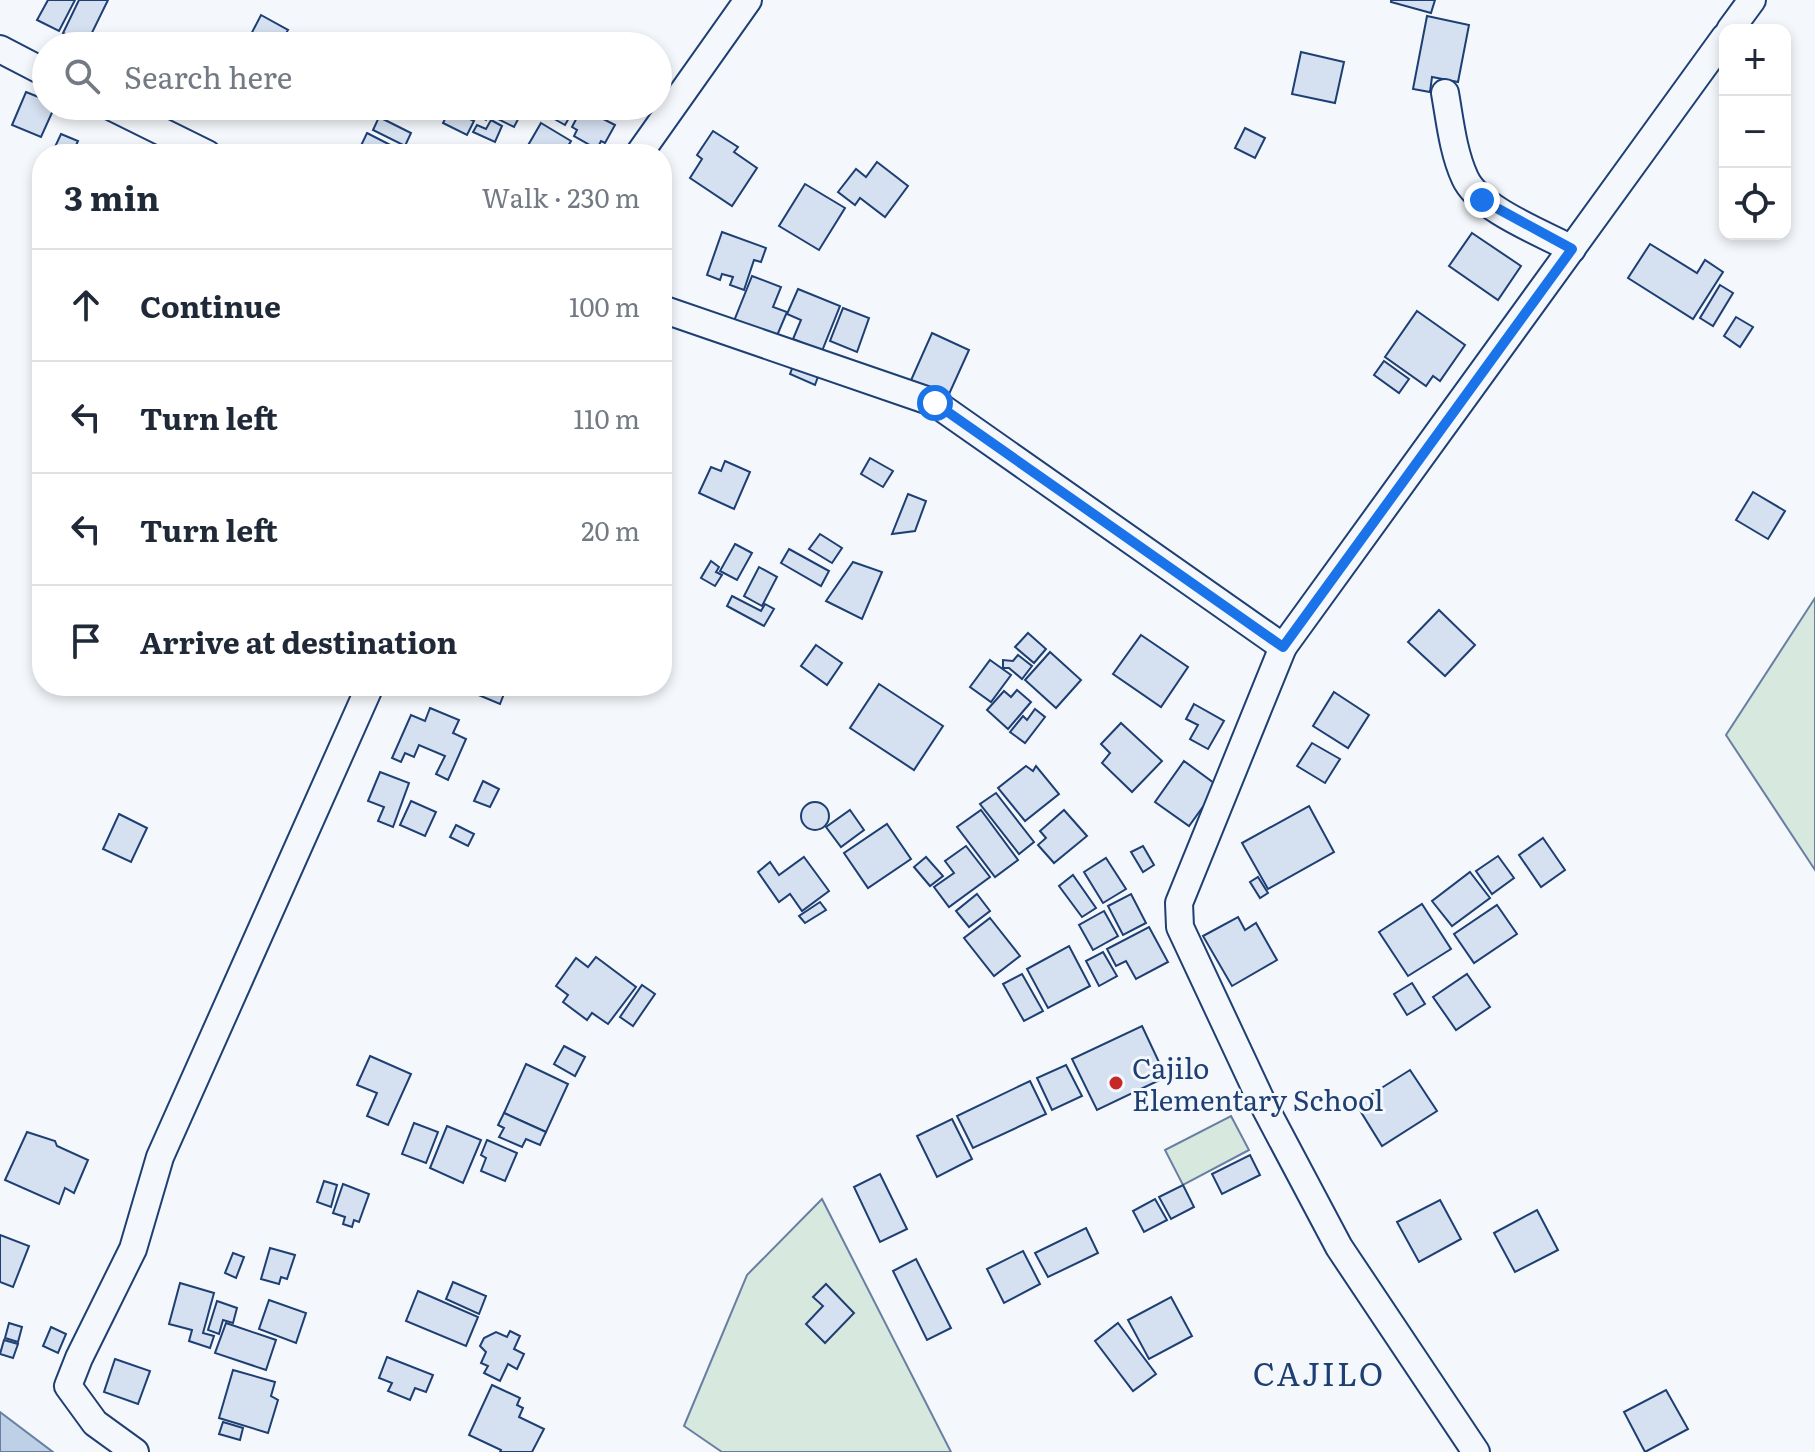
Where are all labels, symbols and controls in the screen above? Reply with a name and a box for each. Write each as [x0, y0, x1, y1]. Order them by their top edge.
map controls [1719, 24, 1791, 240]
button: + [1719, 24, 1791, 96]
search box [32, 32, 672, 120]
icon: search [60, 54, 104, 98]
text: Search here [124, 54, 292, 98]
button: − [1719, 96, 1791, 168]
button: locate [1719, 168, 1791, 240]
text: 3 min [64, 171, 160, 221]
text: Walk · 230 m [482, 177, 640, 216]
route end [1464, 182, 1500, 218]
icon: ahead [64, 283, 108, 327]
text: Continue [140, 283, 281, 327]
text: 100 m [569, 286, 640, 325]
route start [917, 385, 953, 421]
icon: left [64, 395, 108, 439]
text: Turn left [140, 395, 278, 439]
text: 110 m [573, 398, 640, 437]
icon: left [64, 507, 108, 551]
text: Turn left [140, 507, 278, 551]
text: 20 m [581, 510, 640, 549]
icon: arrive [64, 619, 108, 663]
text: Arrive at destination [140, 619, 457, 663]
place label: Cajilo Elementary School [1132, 1046, 1383, 1120]
marker: Cajilo Elementary School [1107, 1074, 1125, 1092]
district label: CAJILO [1253, 1348, 1385, 1396]

